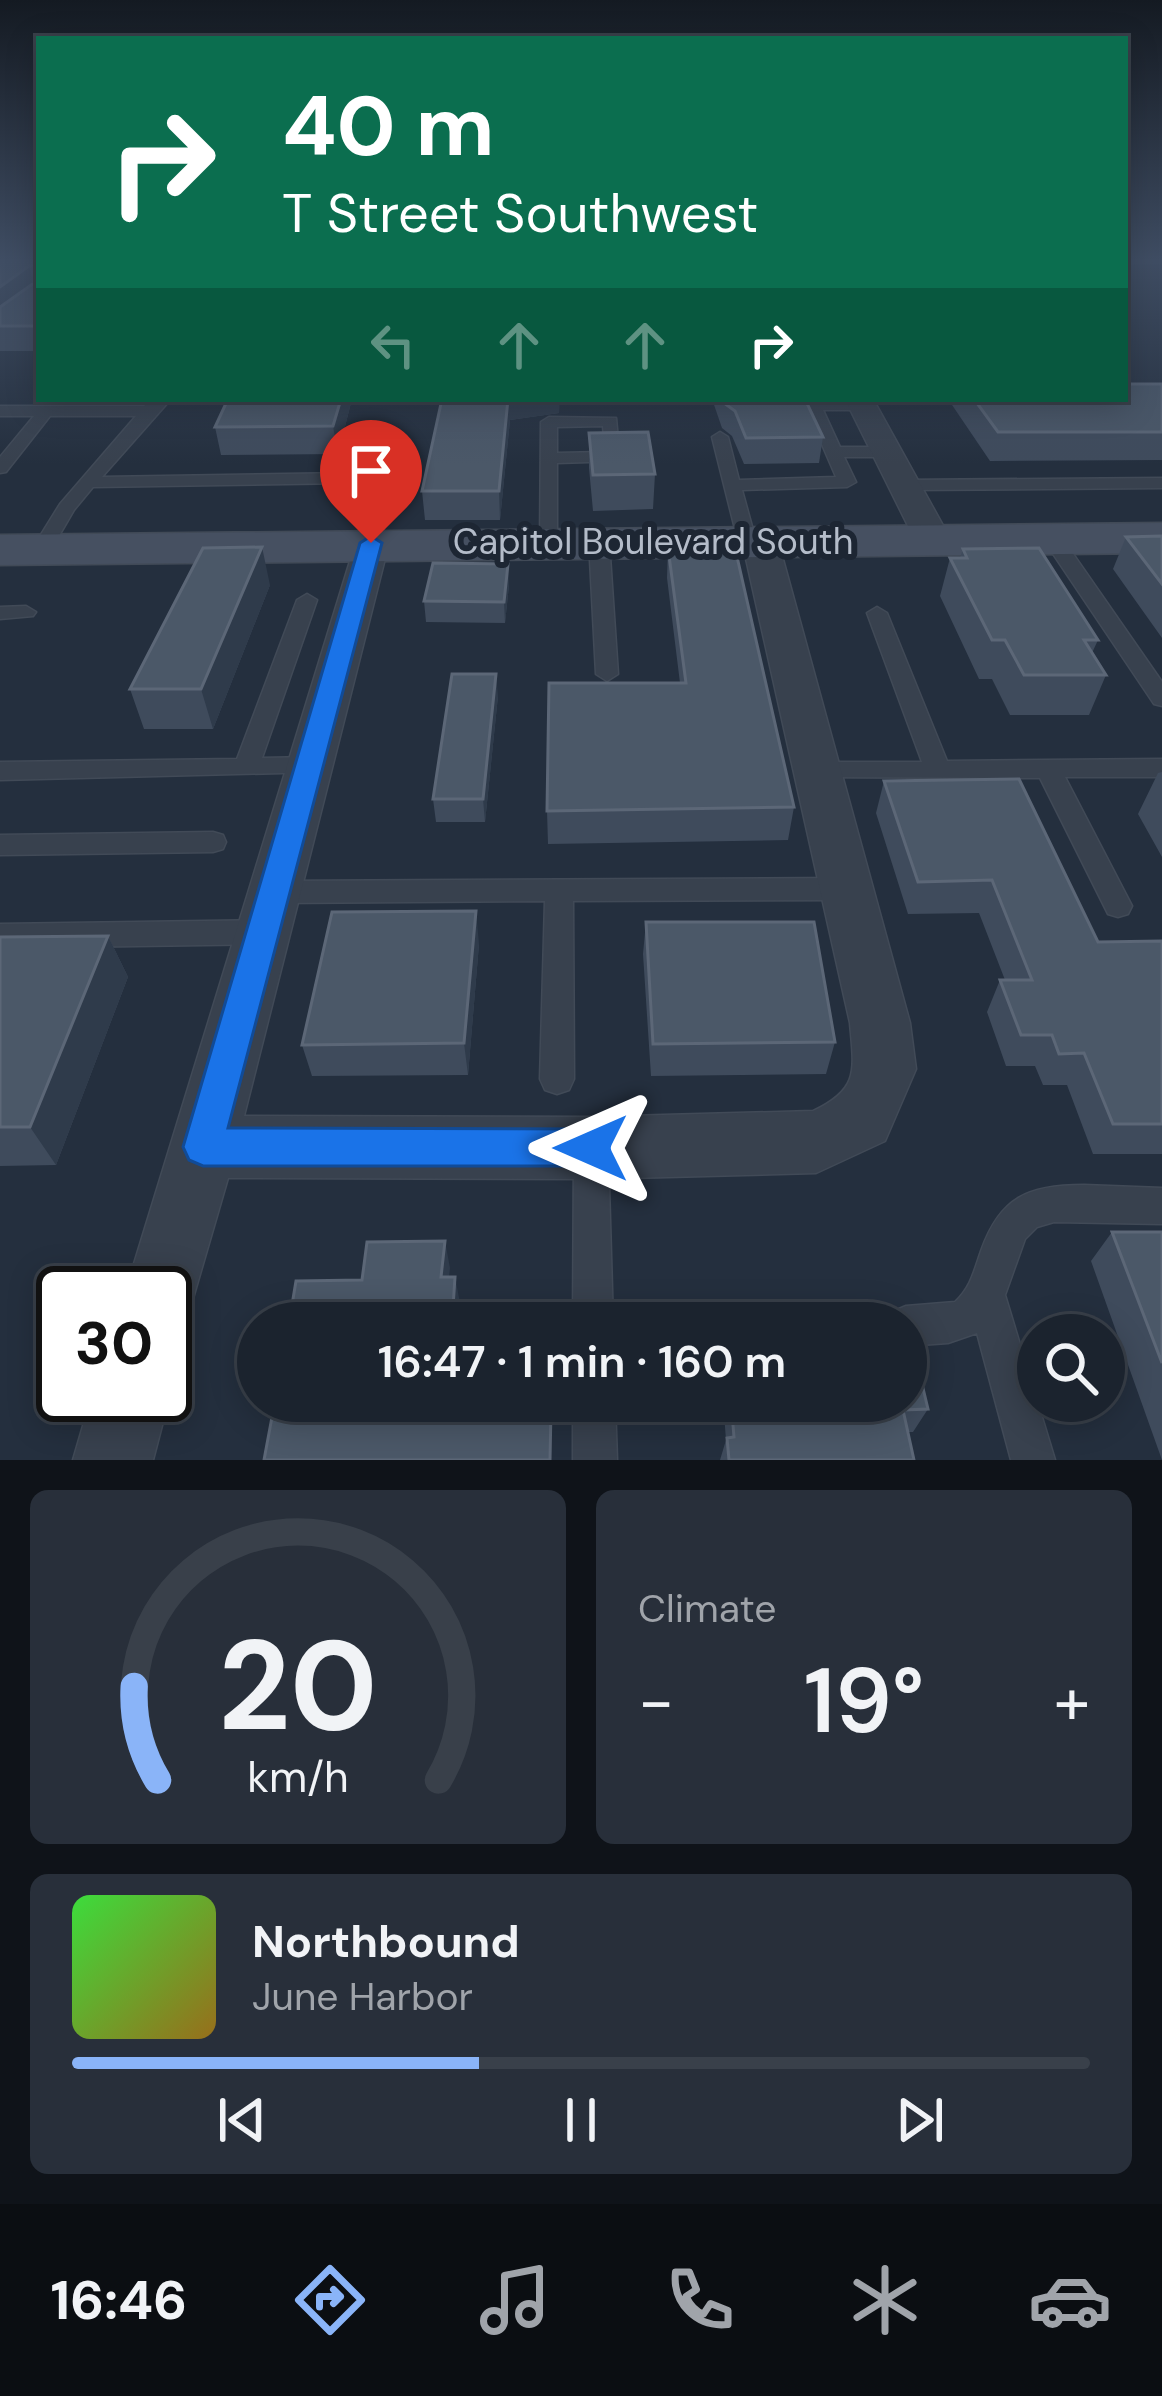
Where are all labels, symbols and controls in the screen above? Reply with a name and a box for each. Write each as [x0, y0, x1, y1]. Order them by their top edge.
text: 40 m [282, 72, 495, 181]
icon: right [84, 84, 240, 240]
text: T Street Southwest [282, 178, 759, 249]
icon: left [360, 312, 426, 378]
icon: ahead [486, 312, 552, 378]
icon: ahead [612, 312, 678, 378]
icon: right [738, 312, 804, 378]
pin [320, 420, 422, 543]
icon: arrive [338, 438, 404, 504]
street label: Capitol Boulevard South [453, 518, 853, 565]
position arrow [528, 1085, 654, 1211]
speed limit sign: 30 [36, 1266, 192, 1422]
map controls [1017, 1314, 1125, 1422]
button: search [1017, 1314, 1125, 1422]
text: 16:47 · 1 min · 160 m [378, 1332, 786, 1391]
text: Climate [638, 1583, 776, 1634]
text: 20 [218, 1605, 378, 1768]
text: 19° [804, 1643, 924, 1760]
text: − [638, 1659, 674, 1744]
text: + [1054, 1659, 1090, 1744]
text: km/h [247, 1749, 349, 1805]
text: Northbound [252, 1912, 520, 1971]
text: June Harbor [252, 1971, 473, 2022]
icon: previous [209, 2087, 275, 2153]
icon: pause [548, 2087, 614, 2153]
icon: next [887, 2087, 953, 2153]
icon: directions [288, 2258, 372, 2342]
icon: music [473, 2258, 557, 2342]
icon: phone [658, 2258, 742, 2342]
icon: climate [843, 2258, 927, 2342]
icon: car [1028, 2258, 1112, 2342]
text: 16:46 [50, 2265, 187, 2336]

